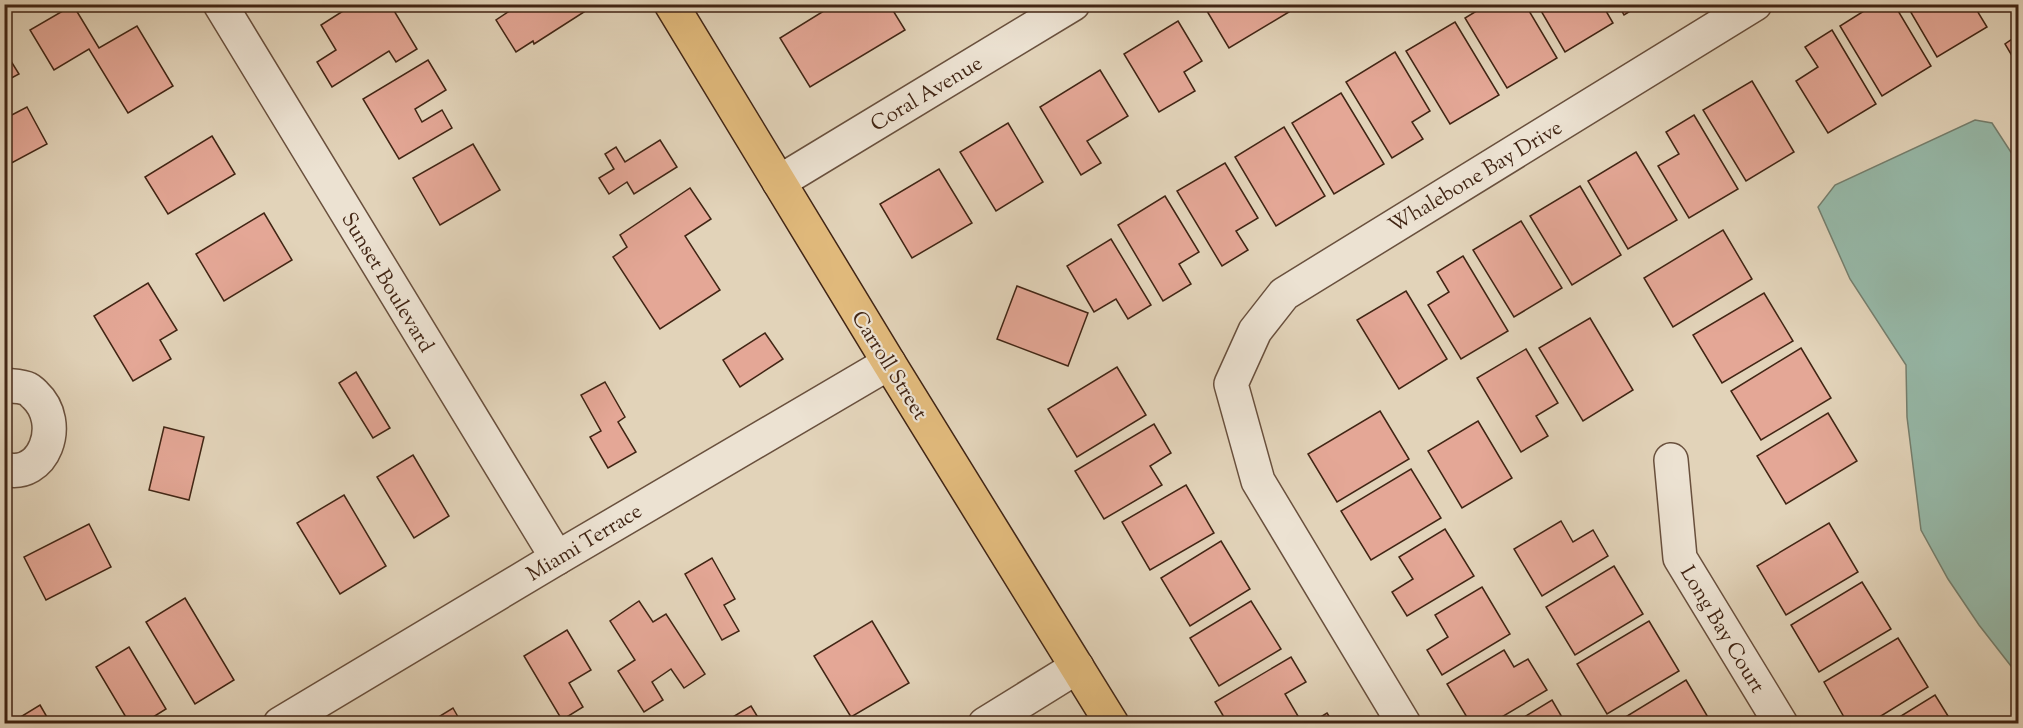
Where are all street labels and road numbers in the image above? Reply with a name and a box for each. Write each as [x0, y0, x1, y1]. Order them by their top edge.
street label: Coral Avenue [865, 49, 989, 140]
street label: Whalebone Bay Drive [1383, 114, 1569, 242]
street label: Sunset Boulevard [333, 207, 440, 359]
street label: Carroll Street [843, 306, 934, 426]
street label: Miami Terrace [522, 497, 648, 590]
street label: Long Bay Court [1671, 561, 1771, 699]

